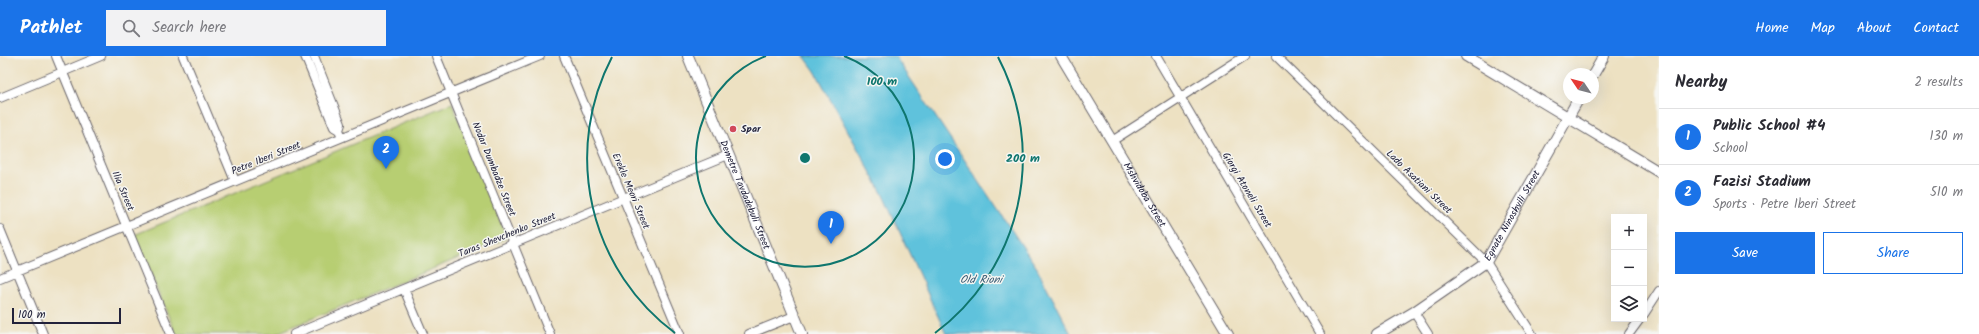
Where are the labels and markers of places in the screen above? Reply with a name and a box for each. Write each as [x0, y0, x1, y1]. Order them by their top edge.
place label: Spar [741, 121, 761, 137]
marker: Spar [728, 124, 738, 134]
pin: 2 [373, 136, 399, 169]
centre of rings [798, 151, 812, 165]
pin: 1 [818, 211, 844, 244]

